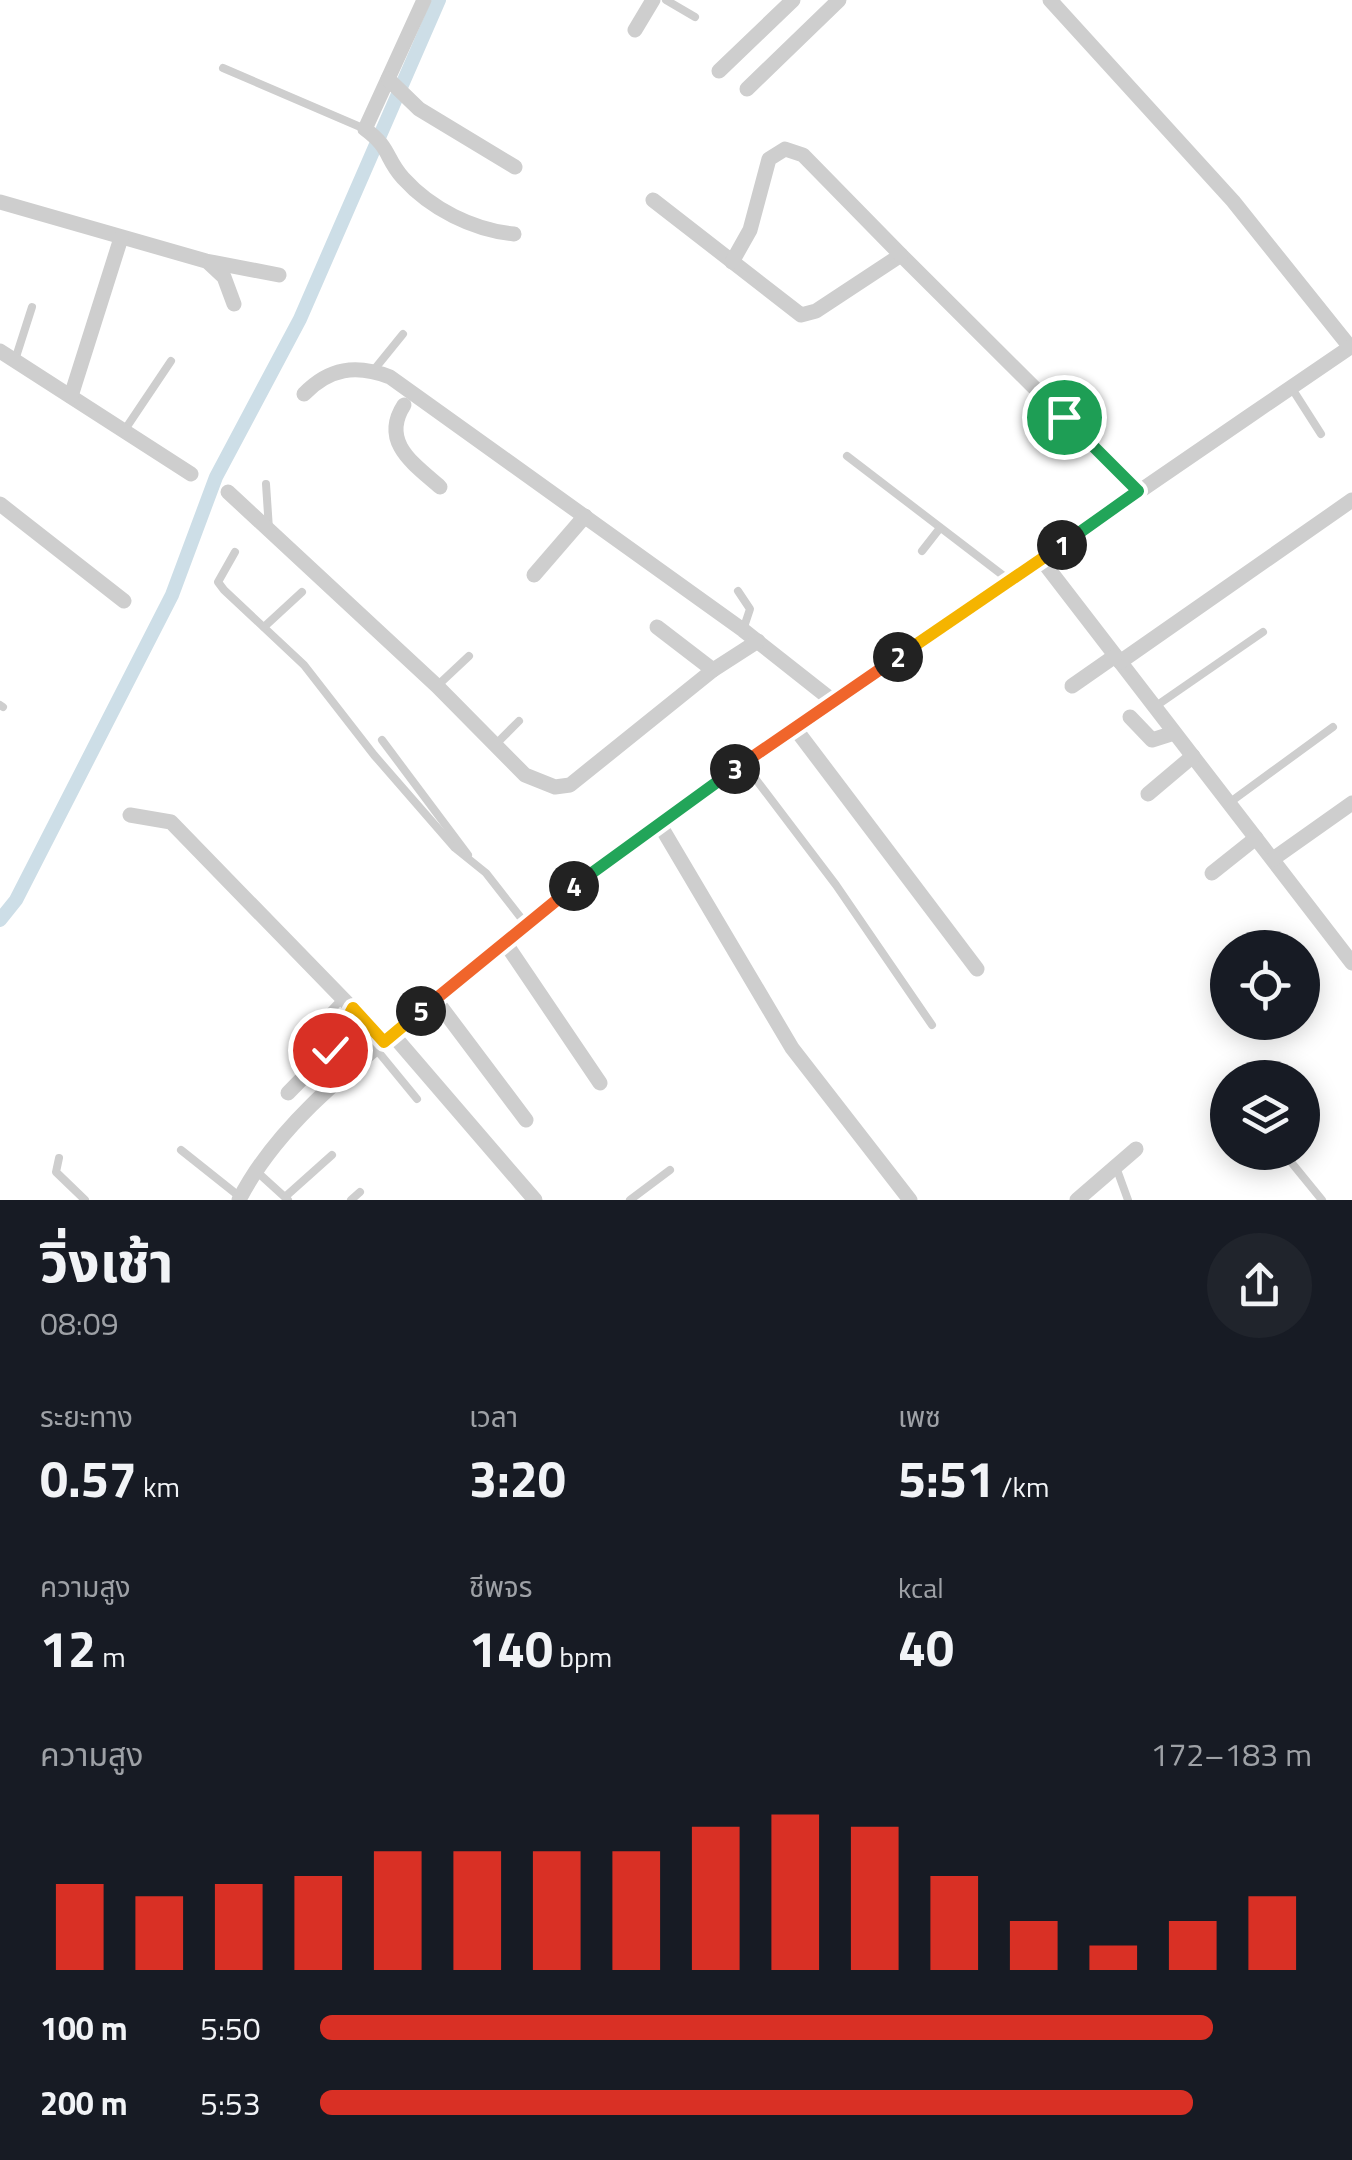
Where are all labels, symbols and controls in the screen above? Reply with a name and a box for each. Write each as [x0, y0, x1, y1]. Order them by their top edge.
pin [1022, 375, 1107, 460]
icon: arrive [1037, 390, 1092, 445]
pin: 1 [1037, 520, 1087, 570]
text: 1 [1054, 523, 1070, 566]
pin: 2 [873, 632, 923, 682]
text: 2 [890, 635, 906, 678]
pin: 3 [710, 744, 760, 794]
text: 3 [727, 747, 743, 790]
pin: 4 [549, 861, 599, 911]
text: 4 [566, 864, 582, 907]
map controls [1210, 930, 1320, 1170]
button: locate [1210, 930, 1320, 1040]
pin: 5 [396, 986, 446, 1036]
text: 5 [413, 989, 429, 1032]
pin [288, 1008, 373, 1093]
icon: check [303, 1023, 358, 1078]
button: layers [1210, 1060, 1320, 1170]
text: วิ่งเช้า [40, 1220, 174, 1303]
button: share [1207, 1233, 1312, 1338]
text: 08:09 [40, 1299, 119, 1347]
text: ระยะทาง [40, 1395, 133, 1438]
text: เวลา [469, 1395, 518, 1438]
text: เพซ [898, 1395, 941, 1438]
text: 0.57 [40, 1440, 137, 1516]
text: 3:20 [469, 1440, 566, 1516]
text: 5:51 [898, 1440, 995, 1516]
text: km [137, 1465, 180, 1508]
text: /km [995, 1465, 1049, 1508]
text: ความสูง [40, 1565, 131, 1608]
text: ชีพจร [469, 1565, 532, 1608]
text: kcal [898, 1566, 944, 1609]
text: 40 [898, 1609, 954, 1685]
text: 12 [40, 1610, 96, 1686]
text: 140 [469, 1610, 553, 1686]
text: m [96, 1635, 126, 1678]
text: bpm [553, 1635, 612, 1678]
text: ความสูง [40, 1730, 144, 1778]
text: 172–183 m [1150, 1730, 1312, 1778]
text: 100 m [40, 2004, 128, 2052]
text: 5:50 [200, 2004, 261, 2052]
text: 200 m [40, 2079, 128, 2127]
text: 5:53 [200, 2079, 261, 2127]

